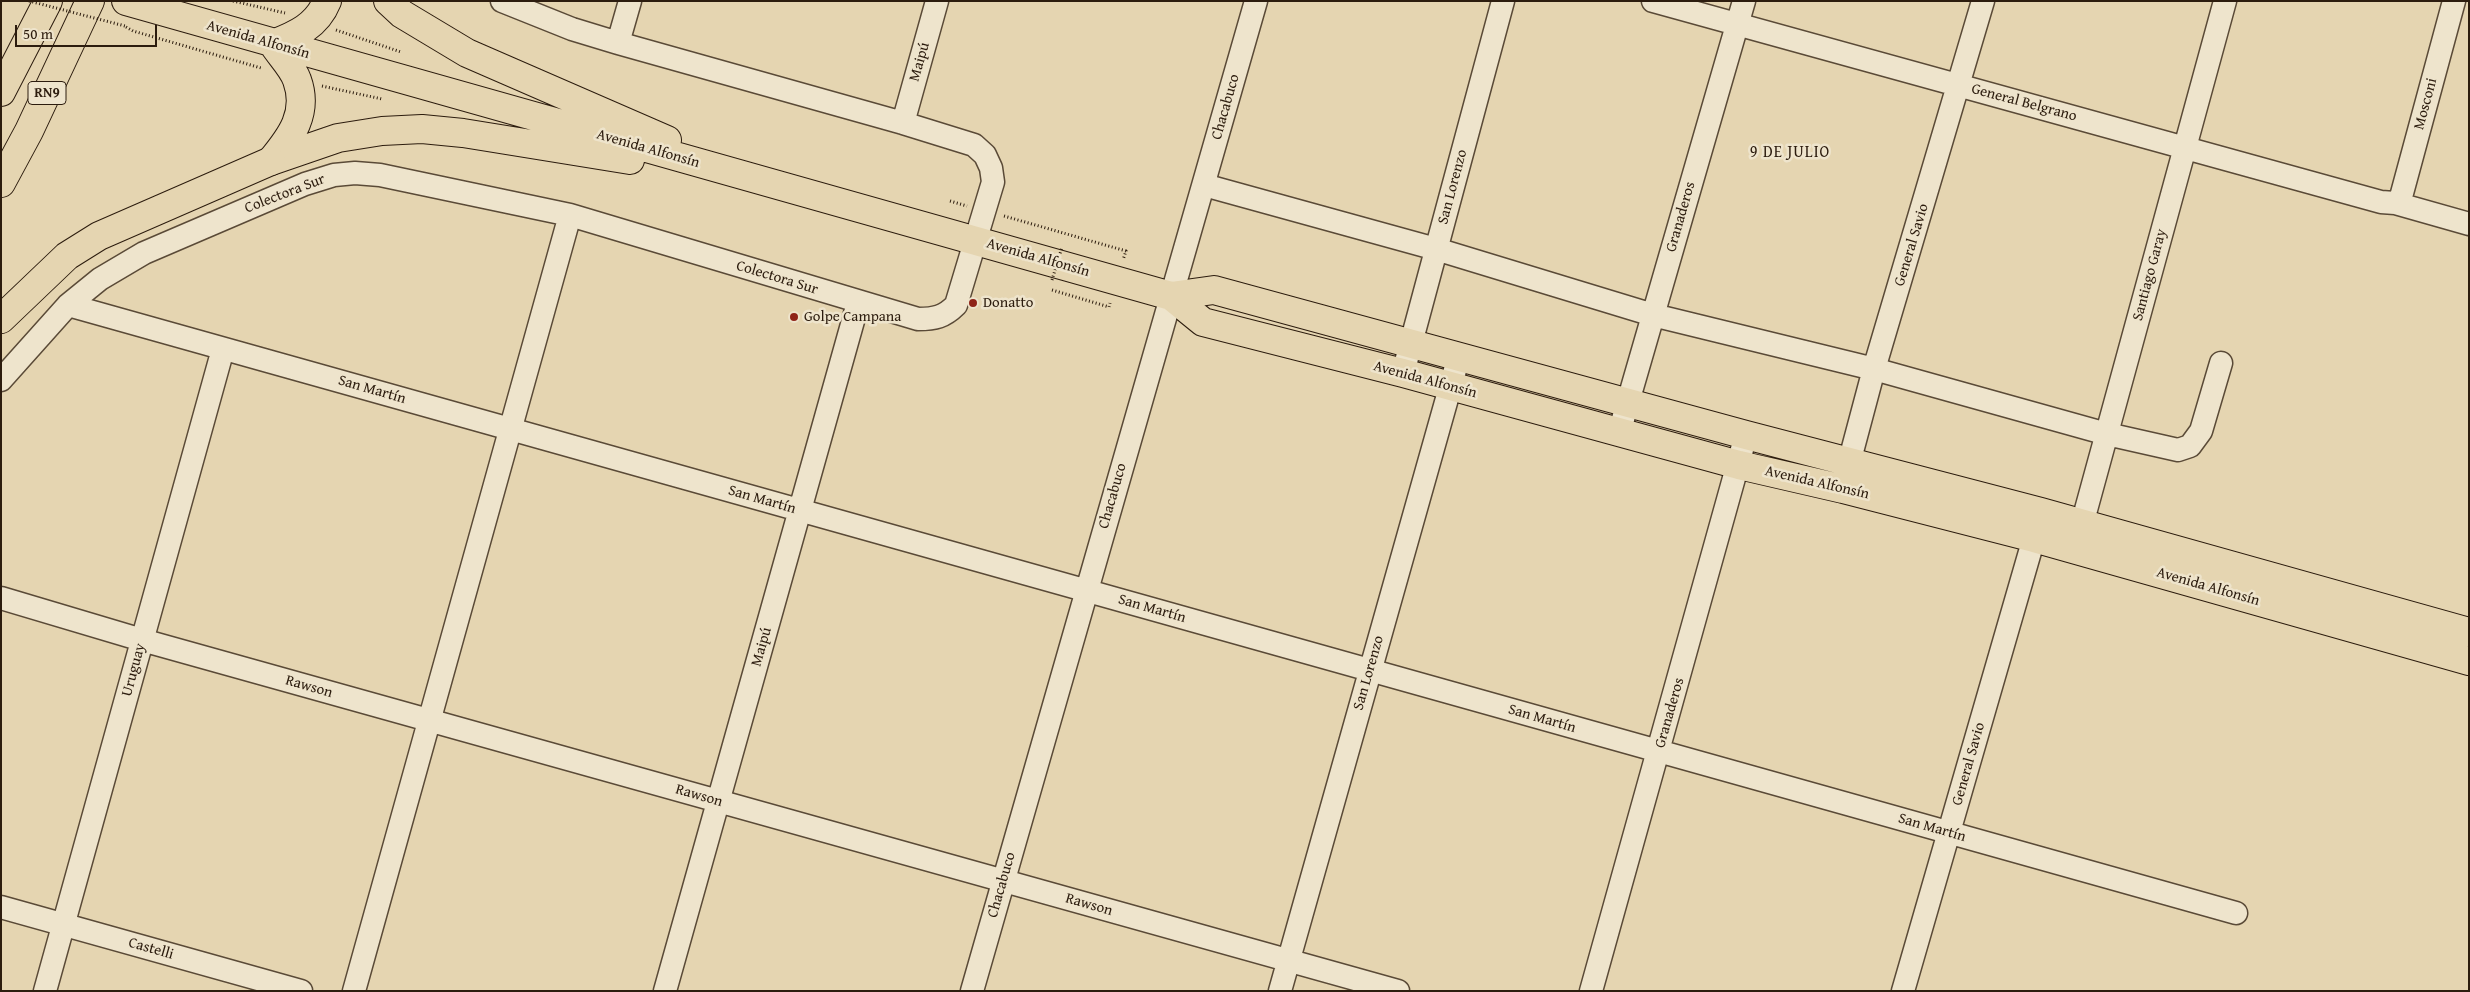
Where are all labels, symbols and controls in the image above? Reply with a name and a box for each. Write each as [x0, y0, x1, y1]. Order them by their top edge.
scale bar [18, 15, 160, 47]
street label: Avenida Alfonsín [204, 17, 312, 63]
text: 50 m [23, 23, 53, 44]
street label: Maipú [906, 40, 934, 84]
street label: Chacabuco [1208, 72, 1244, 142]
street label: Mosconi [2410, 76, 2442, 132]
street label: General Belgrano [1969, 80, 2079, 126]
road number: RN9 [28, 82, 66, 105]
street label: Avenida Alfonsín [594, 126, 702, 172]
district label: 9 DE JULIO [1748, 143, 1832, 163]
street label: San Lorenzo [1434, 148, 1472, 226]
street label: Colectora Sur [242, 170, 328, 218]
street label: Granaderos [1662, 180, 1700, 254]
street label: General Savio [1891, 201, 1933, 289]
street label: Santiago Garay [2129, 227, 2171, 323]
street label: Avenida Alfonsín [984, 235, 1092, 281]
street label: Colectora Sur [734, 257, 820, 299]
place label: Donatto [983, 294, 1034, 312]
marker: Donatto [967, 297, 979, 309]
place label: Golpe Campana [804, 308, 901, 326]
marker: Golpe Campana [788, 311, 800, 323]
street label: Avenida Alfonsín [1371, 358, 1479, 402]
street label: San Martín [336, 372, 408, 408]
street label: Chacabuco [1095, 461, 1131, 531]
street label: Avenida Alfonsín [1763, 462, 1871, 504]
street label: San Martín [726, 482, 798, 518]
street label: Avenida Alfonsín [2154, 564, 2262, 610]
street label: San Martín [1116, 591, 1188, 627]
street label: Maipú [748, 625, 776, 669]
street label: San Lorenzo [1350, 634, 1388, 712]
street label: Uruguay [118, 641, 150, 699]
street label: Rawson [283, 672, 335, 702]
street label: Granaderos [1651, 676, 1689, 750]
street label: San Martín [1506, 701, 1578, 737]
street label: General Savio [1949, 720, 1989, 808]
street label: Rawson [673, 781, 725, 811]
street label: San Martín [1896, 810, 1968, 846]
street label: Chacabuco [984, 850, 1020, 920]
street label: Rawson [1063, 890, 1115, 920]
street label: Castelli [126, 934, 176, 964]

